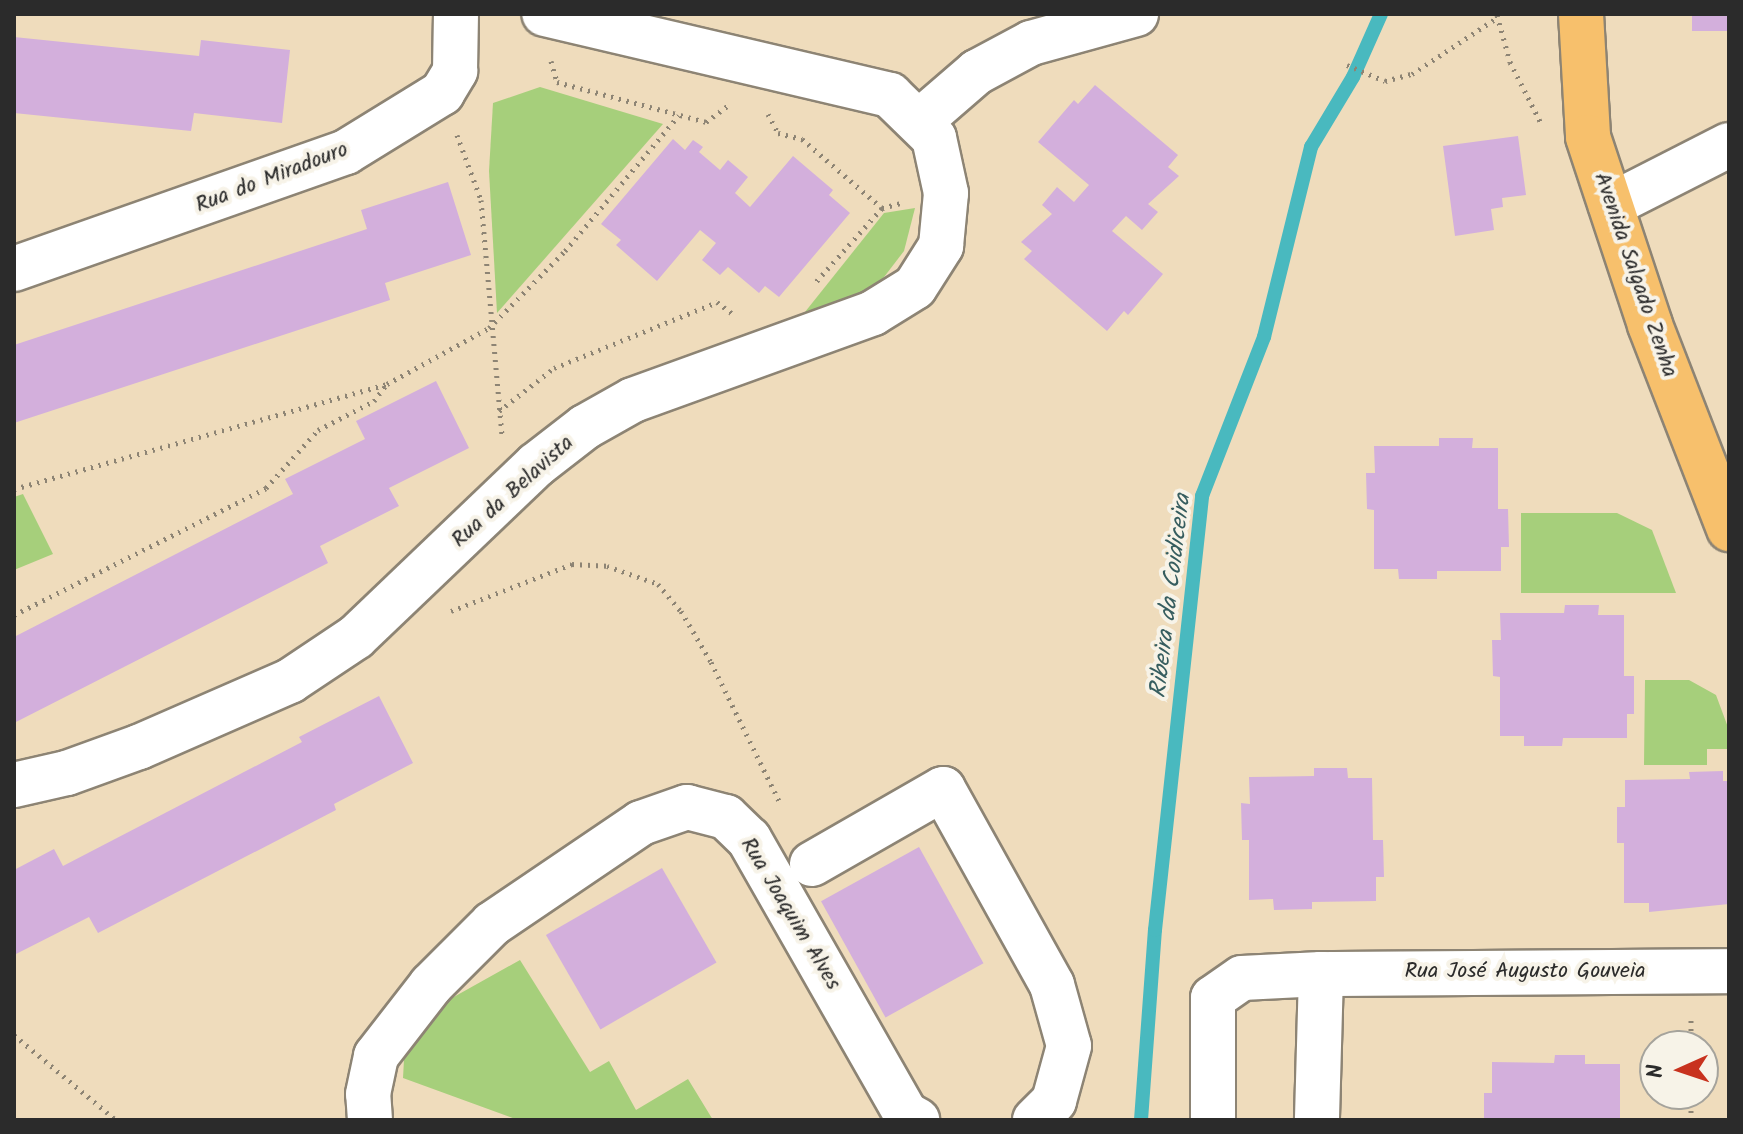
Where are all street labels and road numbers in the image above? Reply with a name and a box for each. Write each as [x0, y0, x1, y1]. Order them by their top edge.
street label: Rua do Miradouro [192, 137, 352, 219]
street label: Avenida Salgado Zenha [1588, 169, 1682, 381]
street label: Rua da Belavista [447, 430, 579, 554]
street label: Rua Joaquim Alves [734, 833, 846, 995]
street label: Rua José Augusto Gouveia [1404, 959, 1646, 985]

